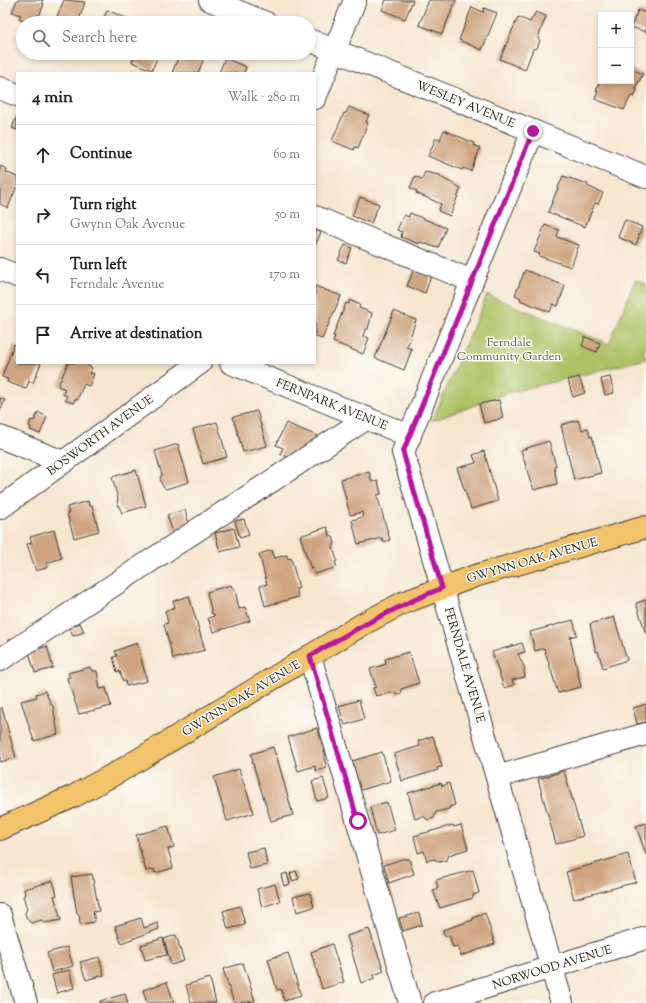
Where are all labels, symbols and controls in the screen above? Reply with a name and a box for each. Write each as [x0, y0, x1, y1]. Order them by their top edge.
map controls [598, 12, 634, 84]
button: + [598, 12, 634, 48]
search box [16, 16, 316, 60]
icon: search [30, 27, 52, 49]
text: Search here [62, 28, 137, 49]
button: − [598, 48, 634, 84]
street label: WESLEY AVENUE [414, 77, 518, 133]
text: 4 min [32, 86, 73, 110]
text: Walk · 280 m [228, 89, 300, 107]
route end [524, 122, 542, 140]
icon: ahead [32, 144, 54, 166]
text: Continue [70, 144, 132, 165]
text: 60 m [273, 146, 300, 164]
text: Turn right [70, 195, 136, 216]
icon: right [32, 204, 54, 226]
text: 50 m [275, 206, 300, 224]
text: Gwynn Oak Avenue [70, 216, 185, 234]
text: Turn left [70, 255, 127, 276]
icon: left [32, 264, 54, 286]
text: 170 m [269, 266, 300, 284]
text: Ferndale Avenue [70, 276, 165, 294]
icon: arrive [32, 324, 54, 346]
text: Arrive at destination [70, 324, 203, 345]
park label: Ferndale Community Garden [457, 334, 561, 366]
street label: FERNPARK AVENUE [273, 374, 391, 436]
street label: BOSWORTH AVENUE [44, 391, 158, 481]
street label: GWYNN OAK AVENUE [465, 533, 601, 588]
street label: FERNDALE AVENUE [439, 605, 489, 726]
street label: GWYNN OAK AVENUE [179, 656, 305, 741]
route start [349, 812, 367, 830]
street label: NORWOOD AVENUE [490, 941, 615, 995]

